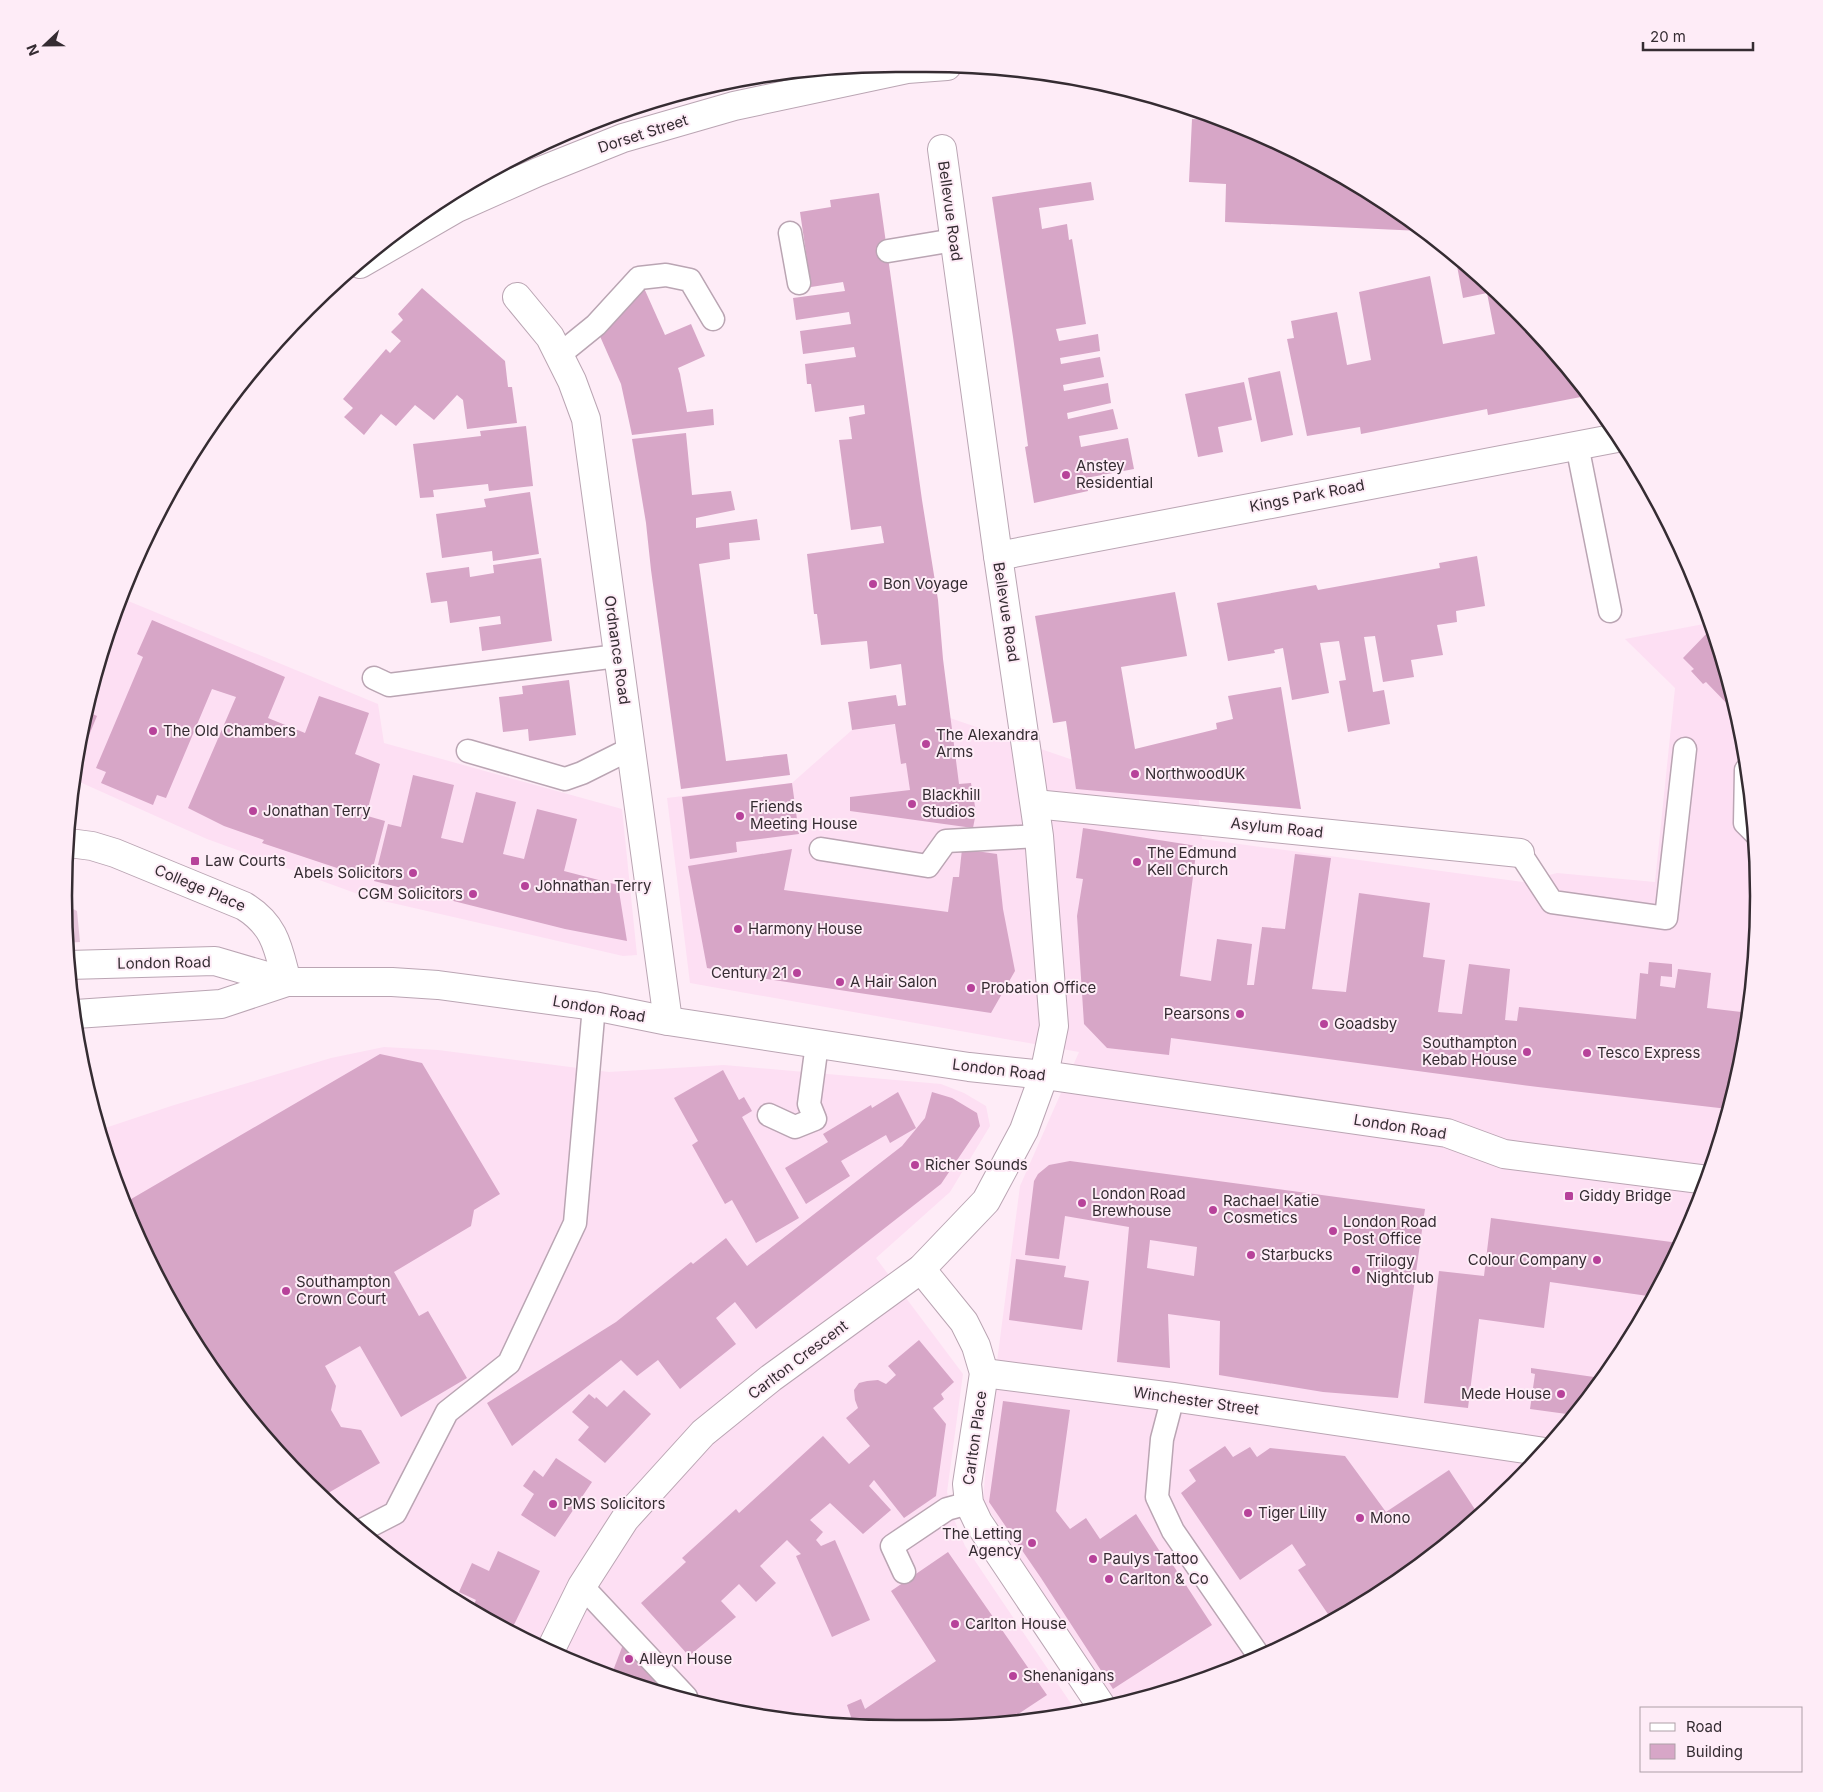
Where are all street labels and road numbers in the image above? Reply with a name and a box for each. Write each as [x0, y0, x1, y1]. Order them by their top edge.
street label: Dorset Street [595, 110, 690, 157]
street label: Bellevue Road [934, 160, 967, 262]
street label: Kings Park Road [1248, 475, 1366, 516]
street label: Bellevue Road [989, 561, 1024, 663]
street label: Ordnance Road [600, 594, 635, 706]
street label: Asylum Road [1230, 813, 1324, 842]
street label: College Place [152, 860, 249, 915]
street label: London Road [117, 952, 211, 973]
street label: London Road [551, 991, 647, 1026]
street label: London Road [951, 1054, 1047, 1085]
street label: London Road [1352, 1110, 1448, 1143]
street label: Carlton Crescent [744, 1316, 851, 1403]
street label: Winchester Street [1132, 1382, 1260, 1419]
street label: Carlton Place [958, 1390, 991, 1486]

